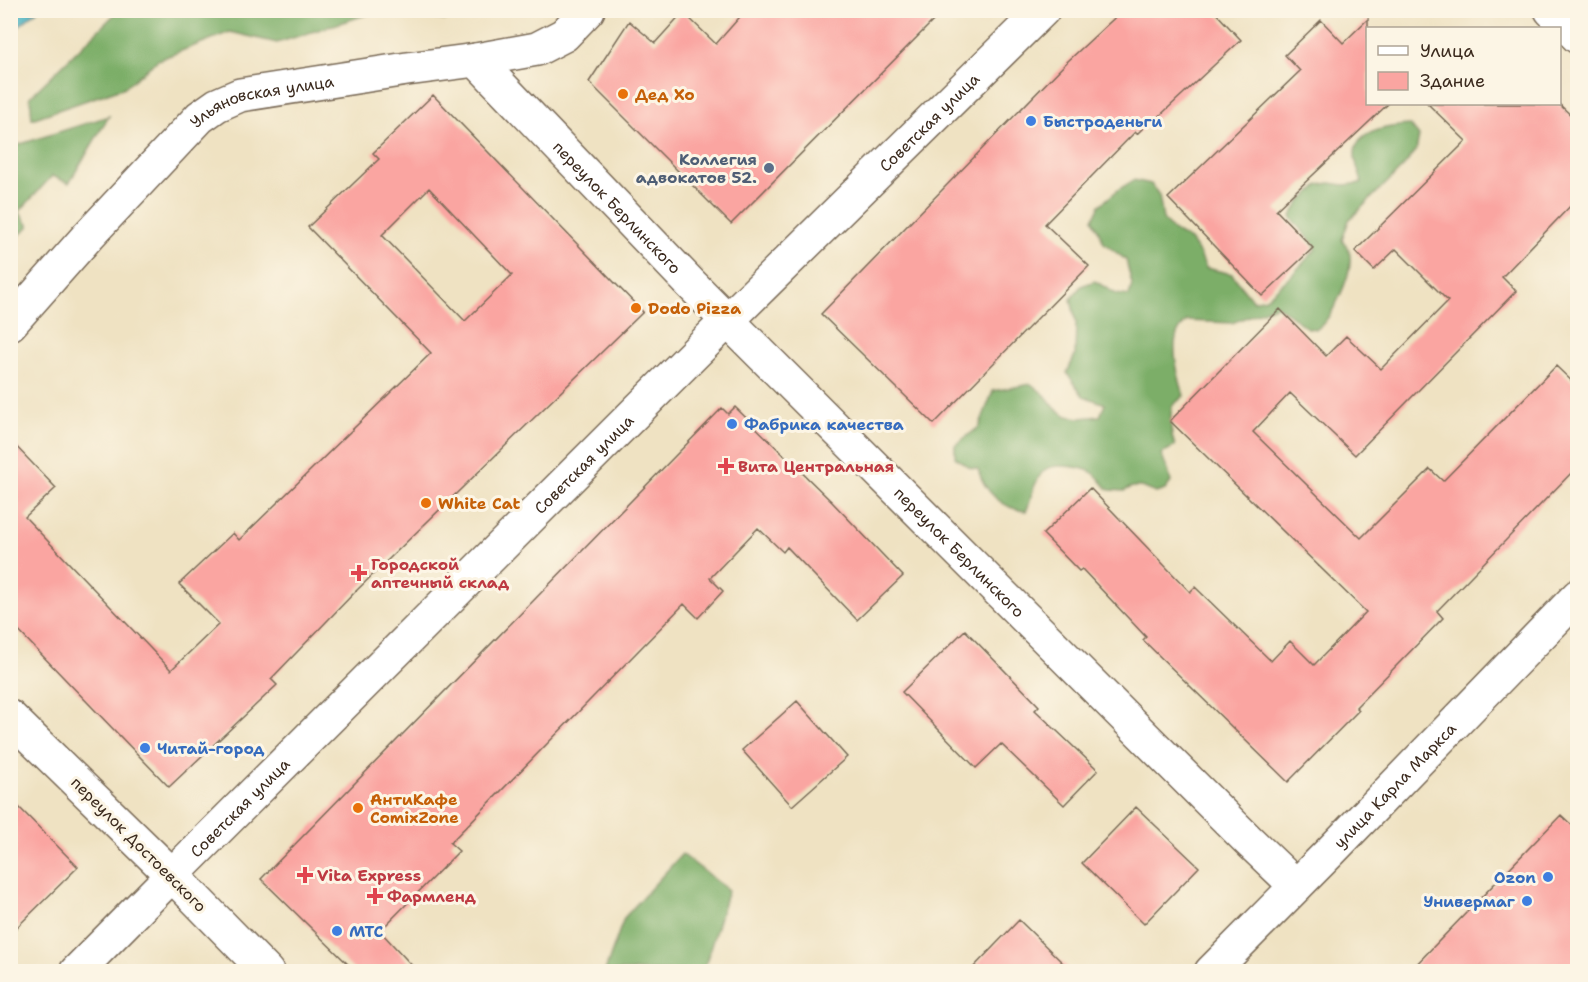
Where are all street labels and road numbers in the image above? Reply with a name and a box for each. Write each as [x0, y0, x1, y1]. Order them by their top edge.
street label: Советская улица [875, 69, 984, 176]
street label: Ульяновская улица [185, 71, 335, 132]
street label: переулок Берлинского [548, 137, 685, 278]
street label: Советская улица [530, 410, 638, 519]
street label: переулок Берлинского [889, 483, 1029, 622]
street label: улица Карла Маркса [1329, 718, 1461, 853]
street label: Советская улица [186, 753, 294, 862]
street label: переулок Достоевского [66, 772, 211, 917]

